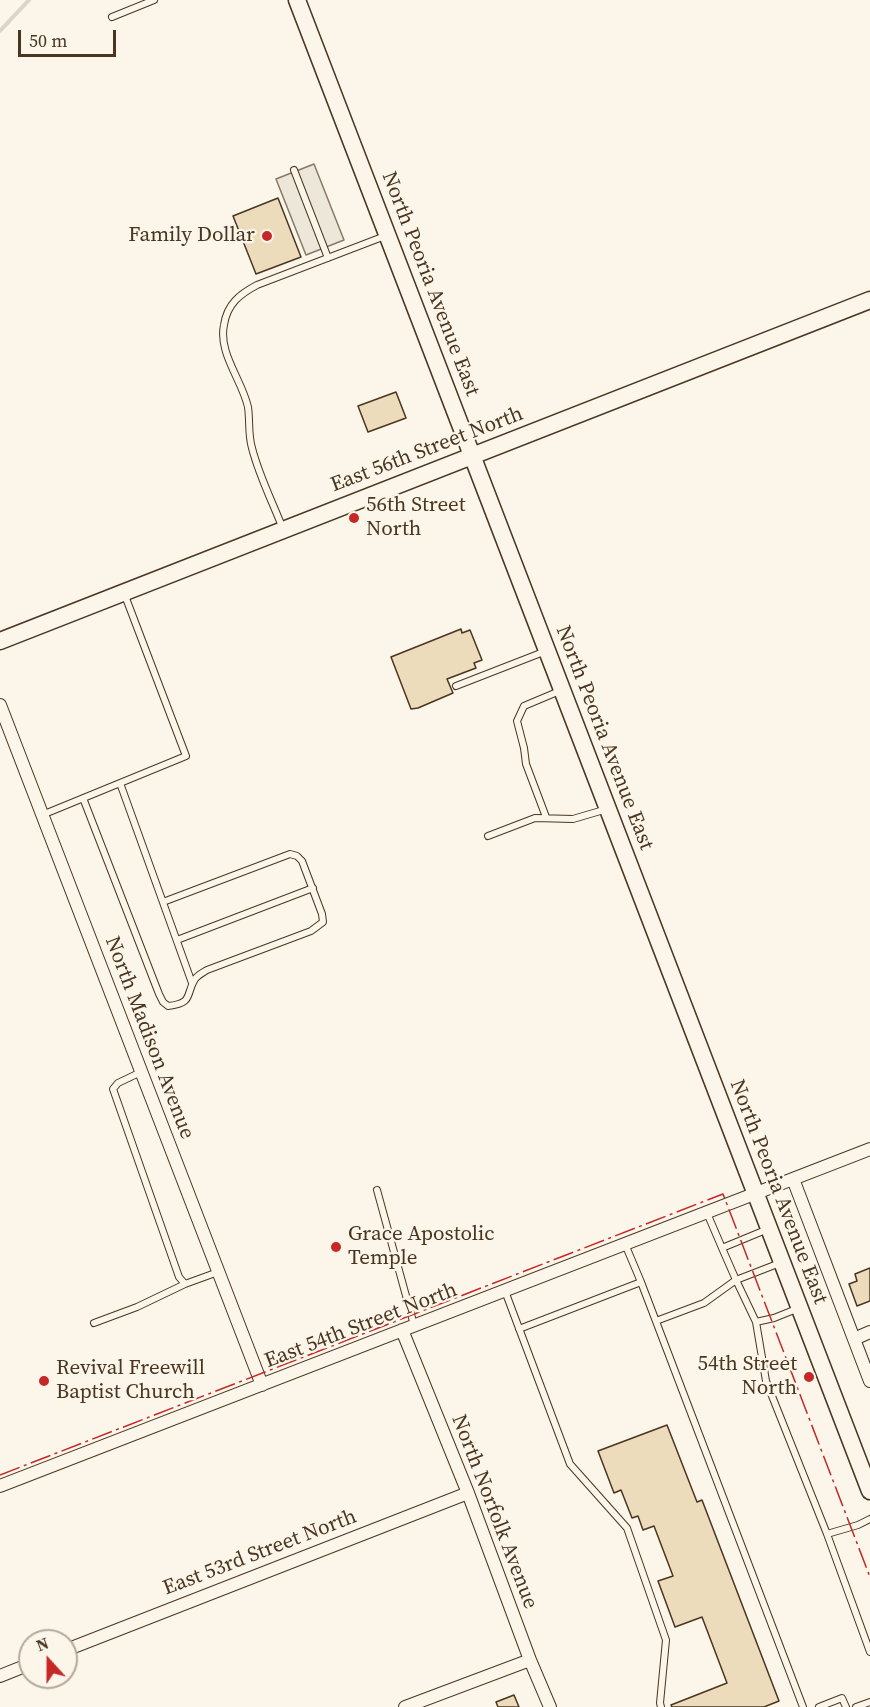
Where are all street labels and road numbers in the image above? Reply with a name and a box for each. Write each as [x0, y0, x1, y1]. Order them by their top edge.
street label: North Peoria Avenue East [376, 168, 484, 400]
street label: East 56th Street North [327, 402, 527, 498]
street label: North Peoria Avenue East [550, 622, 658, 854]
street label: North Madison Avenue [99, 933, 199, 1143]
street label: North Peoria Avenue East [724, 1076, 832, 1308]
street label: East 54th Street North [261, 1278, 461, 1374]
street label: North Norfolk Avenue [445, 1411, 543, 1613]
street label: East 53rd Street North [160, 1504, 360, 1602]

